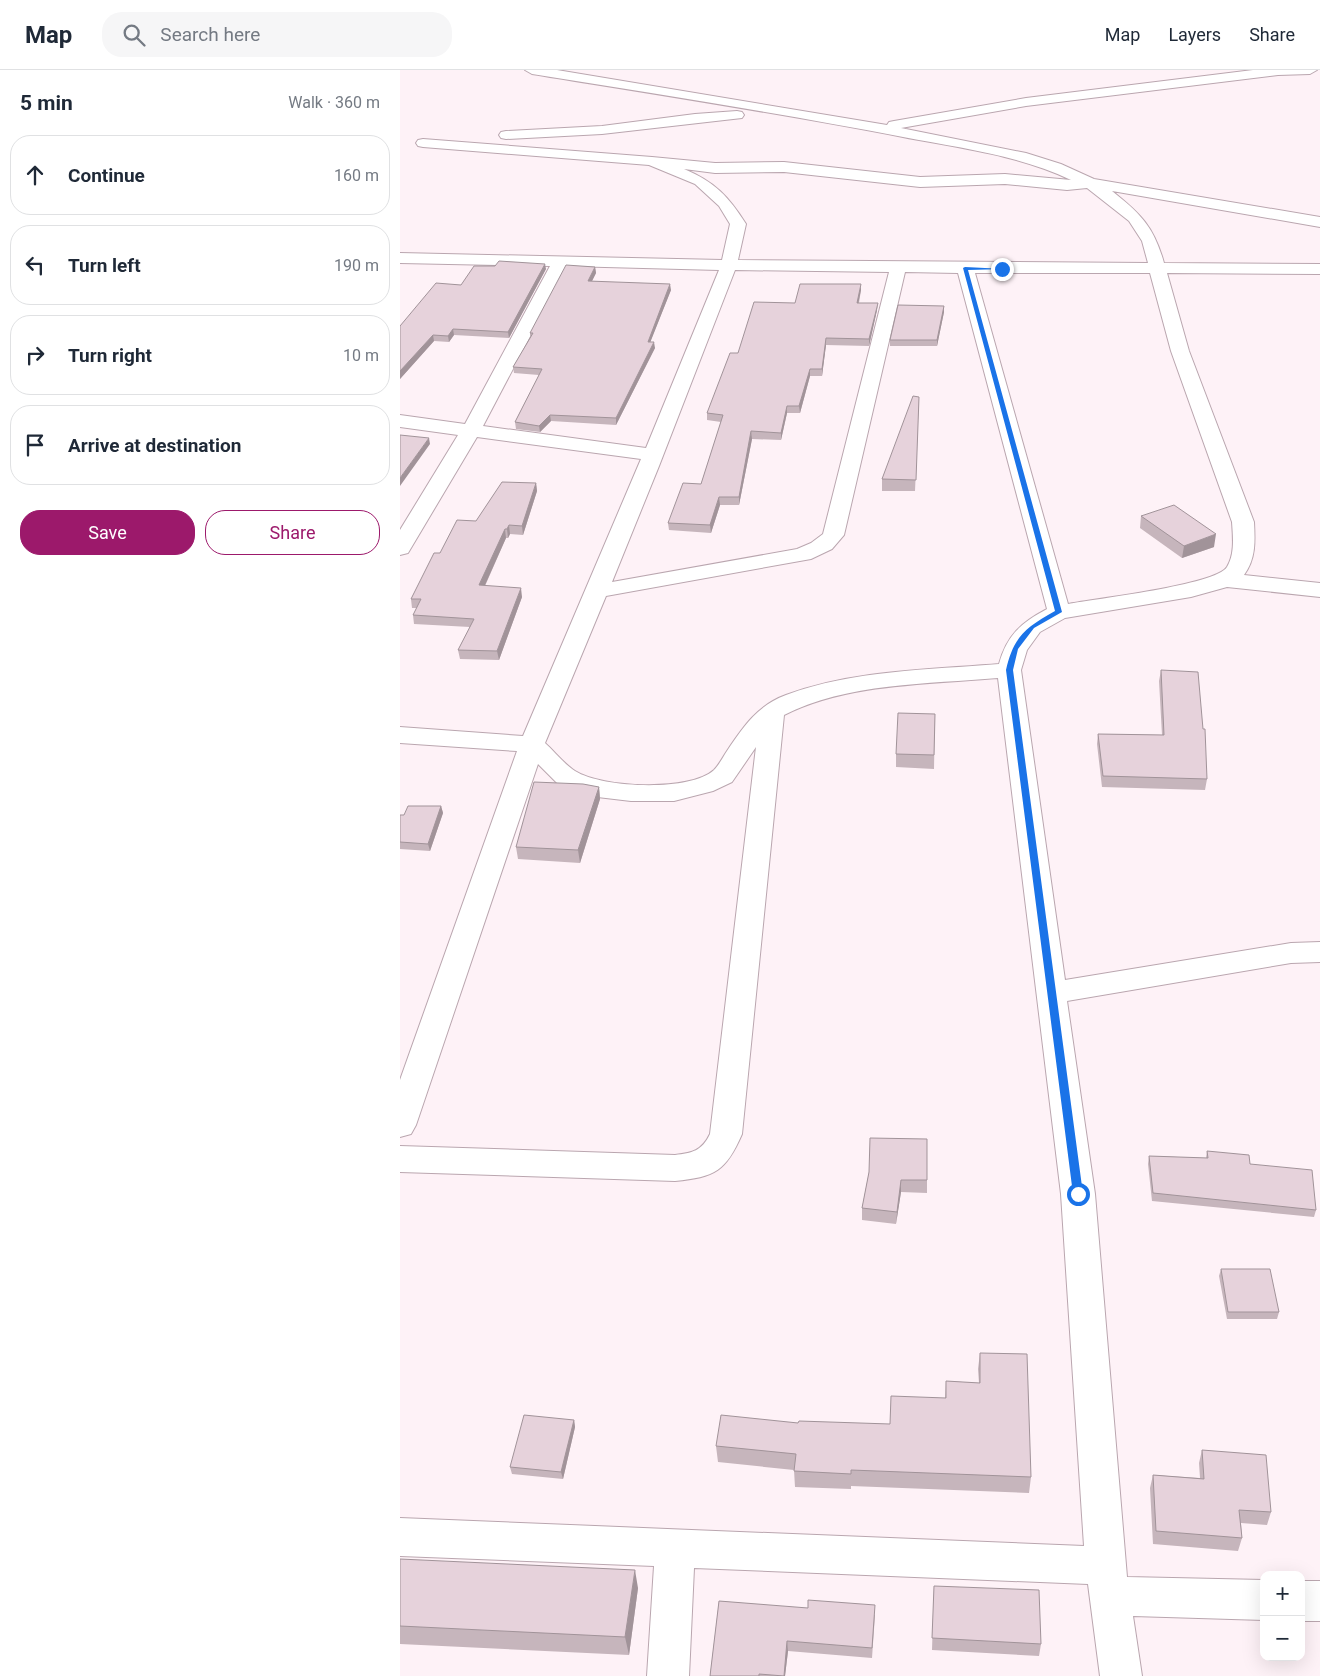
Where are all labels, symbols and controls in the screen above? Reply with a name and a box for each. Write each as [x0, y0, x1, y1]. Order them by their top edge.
search box [102, 12, 452, 57]
text: Map [25, 21, 72, 49]
icon: search [120, 21, 148, 49]
text: Search here [160, 23, 260, 46]
text: Map [1105, 24, 1140, 45]
text: Layers [1168, 24, 1221, 45]
text: Share [1249, 24, 1295, 45]
text: 5 min [20, 91, 73, 115]
text: Walk · 360 m [288, 93, 380, 112]
icon: ahead [21, 161, 49, 189]
text: Continue [68, 164, 145, 187]
text: 160 m [334, 166, 379, 185]
icon: left [21, 251, 49, 279]
text: Turn left [68, 254, 141, 277]
text: 190 m [334, 256, 379, 275]
route end [991, 258, 1014, 281]
icon: right [21, 341, 49, 369]
text: Turn right [68, 344, 152, 367]
text: 10 m [343, 346, 379, 365]
icon: arrive [21, 431, 49, 459]
text: Arrive at destination [68, 434, 241, 457]
button: Save [20, 510, 195, 555]
button: Share [205, 510, 380, 555]
route start [1067, 1183, 1090, 1206]
map controls [1260, 1571, 1305, 1661]
button: + [1260, 1571, 1305, 1616]
button: − [1260, 1616, 1305, 1661]

